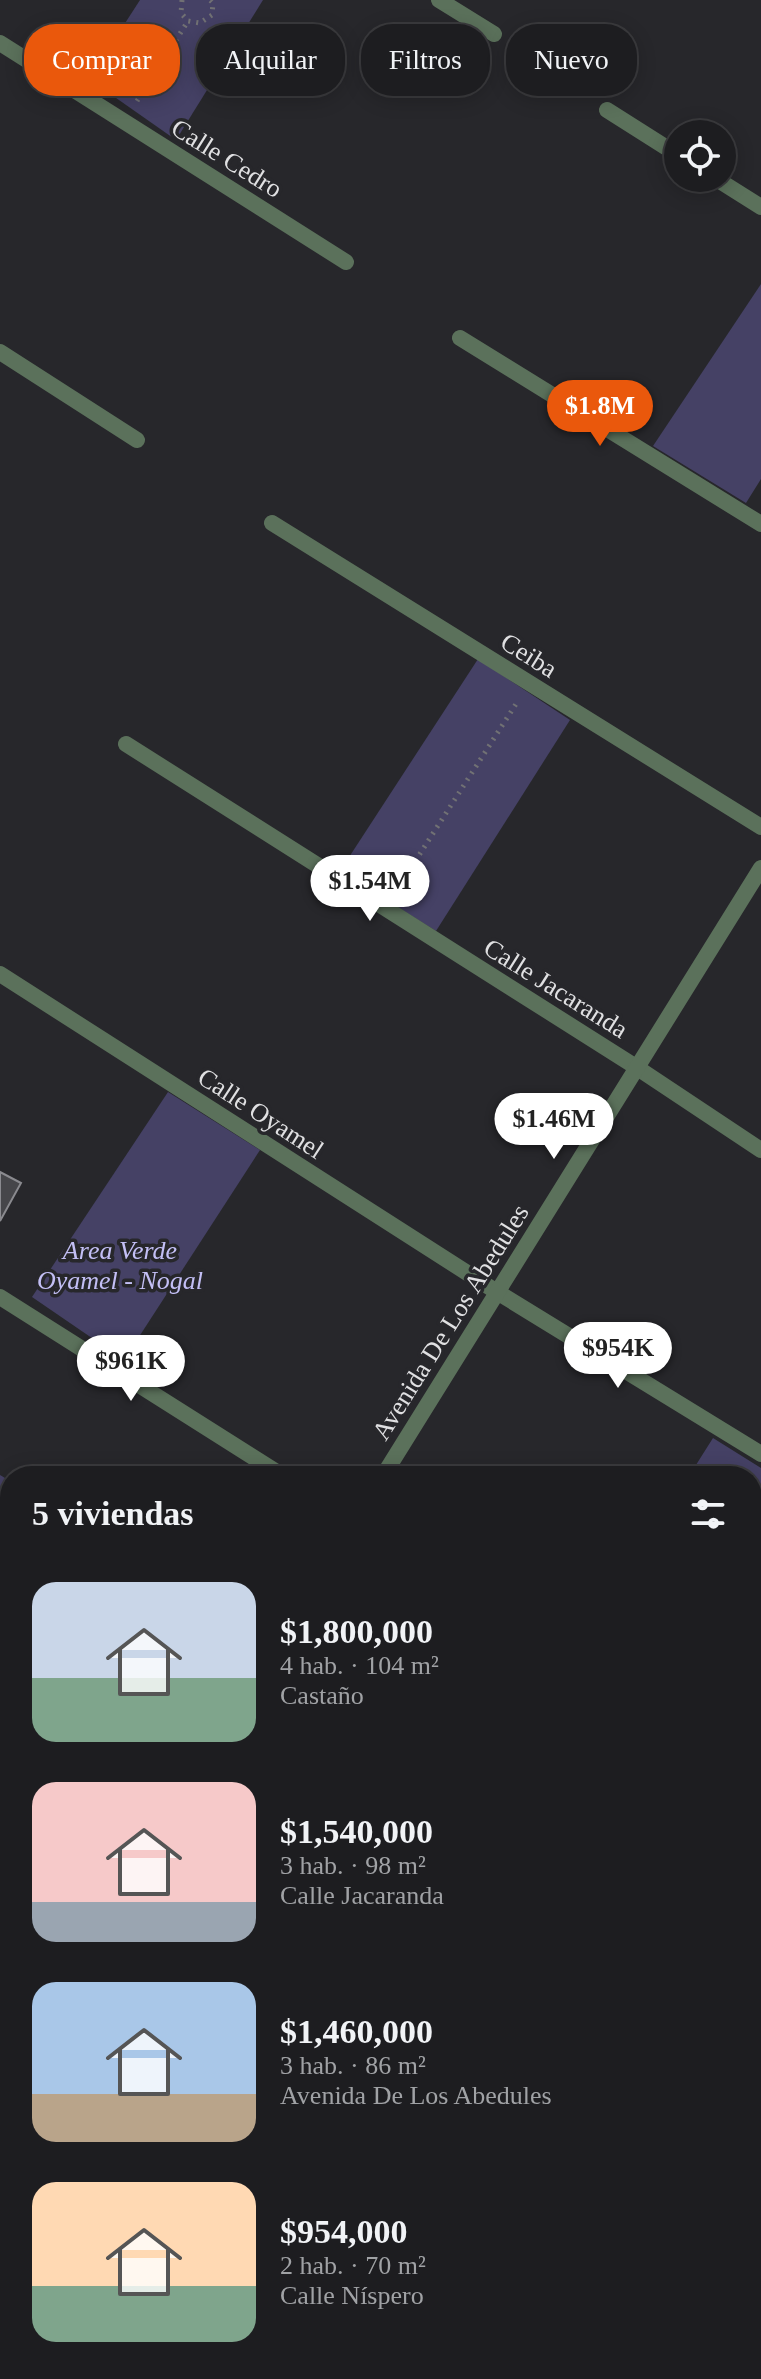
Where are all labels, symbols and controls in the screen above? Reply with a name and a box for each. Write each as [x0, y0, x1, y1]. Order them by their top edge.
chip: Comprar [24, 24, 180, 96]
chip: Alquilar [196, 24, 345, 96]
chip: Filtros [361, 24, 490, 96]
chip: Nuevo [506, 24, 637, 96]
street label: Calle Cedro [166, 113, 287, 204]
map controls [664, 120, 736, 192]
button: locate [664, 120, 736, 192]
pin: $1.8M [544, 380, 656, 448]
text: $1.8M [565, 391, 635, 420]
street label: Ceiba [495, 627, 563, 684]
pin: $1.54M [305, 855, 435, 923]
text: $1.54M [328, 866, 412, 895]
street label: Calle Jacaranda [479, 933, 633, 1044]
street label: Calle Oyamel [193, 1062, 329, 1165]
pin: $1.46M [489, 1093, 619, 1161]
text: $1.46M [512, 1104, 596, 1133]
street label: Avenida De Los Abedules [366, 1199, 535, 1445]
park label: Area Verde Oyamel - Nogal [37, 1236, 203, 1295]
pin: $954K [562, 1322, 674, 1390]
text: $954K [582, 1333, 654, 1362]
pin: $961K [75, 1335, 187, 1403]
text: $961K [95, 1346, 167, 1375]
icon: filters [686, 1492, 730, 1536]
text: 5 viviendas [32, 1495, 194, 1532]
text: $1,800,000 [280, 1613, 433, 1650]
icon: home [96, 1614, 192, 1710]
text: 4 hab. · 104 m² [280, 1651, 439, 1680]
text: Castaño [280, 1681, 364, 1710]
text: $1,540,000 [280, 1813, 433, 1850]
icon: home [96, 1814, 192, 1910]
text: 3 hab. · 98 m² [280, 1851, 426, 1880]
text: Calle Jacaranda [280, 1881, 444, 1910]
text: $1,460,000 [280, 2013, 433, 2050]
icon: home [96, 2014, 192, 2110]
text: 3 hab. · 86 m² [280, 2051, 426, 2080]
text: Avenida De Los Abedules [280, 2081, 552, 2110]
text: $954,000 [280, 2213, 408, 2250]
icon: home [96, 2214, 192, 2310]
text: 2 hab. · 70 m² [280, 2251, 426, 2280]
text: Calle Níspero [280, 2281, 424, 2310]

